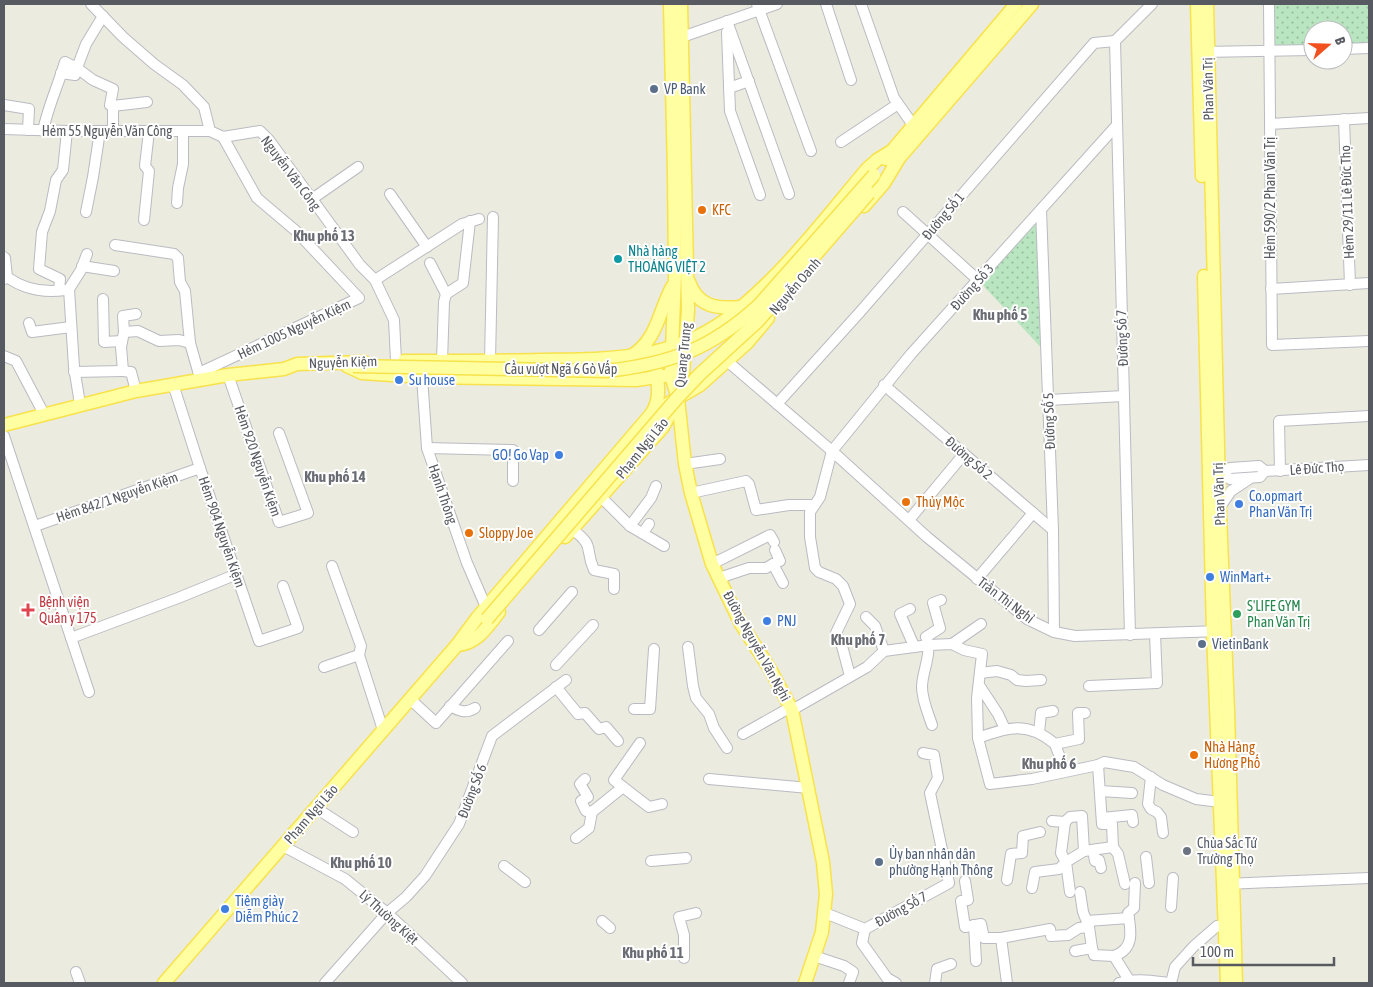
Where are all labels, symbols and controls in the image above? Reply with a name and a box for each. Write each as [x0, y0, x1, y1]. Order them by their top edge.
north arrow [1303, 20, 1353, 70]
text: B [1332, 35, 1349, 47]
street label: Phan Văn Trị [1199, 57, 1217, 121]
place label: VP Bank [664, 81, 706, 97]
marker: VP Bank [648, 83, 660, 95]
street label: Hẻm 55 Nguyễn Văn Công [42, 123, 172, 139]
street label: Nguyễn Văn Công [258, 133, 324, 213]
street label: Hẻm 590/2 Phan Văn Trị [1262, 137, 1278, 259]
street label: Hẻm 29/11 Lê Đức Thọ [1337, 145, 1357, 259]
street label: Đường Số 1 [918, 188, 967, 243]
place label: KFC [712, 202, 732, 218]
marker: KFC [696, 204, 708, 216]
district label: Khu phố 13 [293, 227, 355, 244]
place label: Nhà hàng THOÁNG VIỆT 2 [628, 243, 706, 275]
marker: Nhà hàng THOÁNG VIỆT 2 [612, 253, 624, 265]
street label: Nguyễn Oanh [766, 254, 824, 318]
street label: Đường Số 3 [946, 260, 997, 313]
street label: Hẻm 1005 Nguyễn Kiệm [235, 295, 353, 363]
district label: Khu phố 5 [973, 306, 1027, 323]
street label: Đường Số 7 [1112, 309, 1131, 367]
street label: Quang Trung [672, 322, 694, 388]
street label: Nguyễn Kiệm [309, 352, 377, 372]
street label: Cầu vượt Ngã 6 Gò Vấp [505, 360, 618, 377]
place label: Su house [409, 372, 455, 388]
marker: Su house [393, 374, 405, 386]
street label: Đường Số 5 [1039, 392, 1058, 450]
street label: Hẻm 920 Nguyễn Kiệm [231, 403, 285, 519]
street label: Phạm Ngũ Lão [613, 414, 671, 482]
street label: Đường Số 2 [942, 433, 996, 483]
place label: GO! Go Vap [492, 447, 549, 463]
marker: GO! Go Vap [553, 449, 565, 461]
street label: Lê Đức Thọ [1289, 458, 1345, 478]
street label: Hạnh Thông [425, 462, 461, 526]
street label: Phan Văn Trị [1210, 462, 1228, 526]
district label: Khu phố 14 [304, 468, 366, 485]
street label: Hẻm 842/1 Nguyễn Kiệm [54, 469, 180, 525]
street label: Hẻm 904 Nguyễn Kiệm [195, 474, 249, 590]
place label: Co.opmart Phan Văn Trị [1249, 488, 1312, 520]
place label: Thủy Mộc [916, 494, 965, 510]
marker: Thủy Mộc [900, 496, 912, 508]
marker: Co.opmart Phan Văn Trị [1233, 498, 1245, 510]
place label: Sloppy Joe [479, 525, 533, 541]
marker: Sloppy Joe [463, 527, 475, 539]
place label: WinMart+ [1220, 569, 1271, 585]
marker: WinMart+ [1204, 571, 1216, 583]
street label: Trần Thị Nghỉ [975, 573, 1038, 626]
street label: Đường Nguyễn Văn Nghi [720, 588, 794, 704]
place label: Bệnh viện Quân y 175 [39, 594, 97, 626]
place label: S'LIFE GYM Phan Văn Trị [1247, 598, 1310, 630]
marker: Bệnh viện Quân y 175 [21, 603, 35, 617]
marker: S'LIFE GYM Phan Văn Trị [1231, 608, 1243, 620]
place label: PNJ [777, 613, 797, 629]
marker: PNJ [761, 615, 773, 627]
district label: Khu phố 7 [831, 631, 885, 648]
place label: VietinBank [1212, 636, 1269, 652]
marker: VietinBank [1196, 638, 1208, 650]
place label: Nhà Hàng Hương Phố [1204, 739, 1260, 771]
marker: Nhà Hàng Hương Phố [1188, 749, 1200, 761]
district label: Khu phố 6 [1022, 755, 1076, 772]
street label: Đường Số 6 [453, 761, 490, 820]
street label: Phạm Ngũ Lão [281, 781, 341, 847]
place label: Chùa Sắc Tứ Trường Thọ [1197, 835, 1257, 867]
place label: Ủy ban nhân dân phường Hạnh Thông [889, 845, 993, 878]
marker: Chùa Sắc Tứ Trường Thọ [1181, 845, 1193, 857]
district label: Khu phố 10 [330, 854, 392, 871]
marker: Ủy ban nhân dân phường Hạnh Thông [873, 856, 885, 868]
street label: Lý Thường Kiệt [356, 886, 422, 948]
street label: Đường Số 7 [872, 887, 930, 930]
place label: Tiệm giày Diễm Phúc 2 [235, 893, 299, 925]
marker: Tiệm giày Diễm Phúc 2 [219, 903, 231, 915]
scale bar [1193, 934, 1334, 966]
text: 100 m [1200, 943, 1234, 960]
district label: Khu phố 11 [622, 944, 684, 961]

